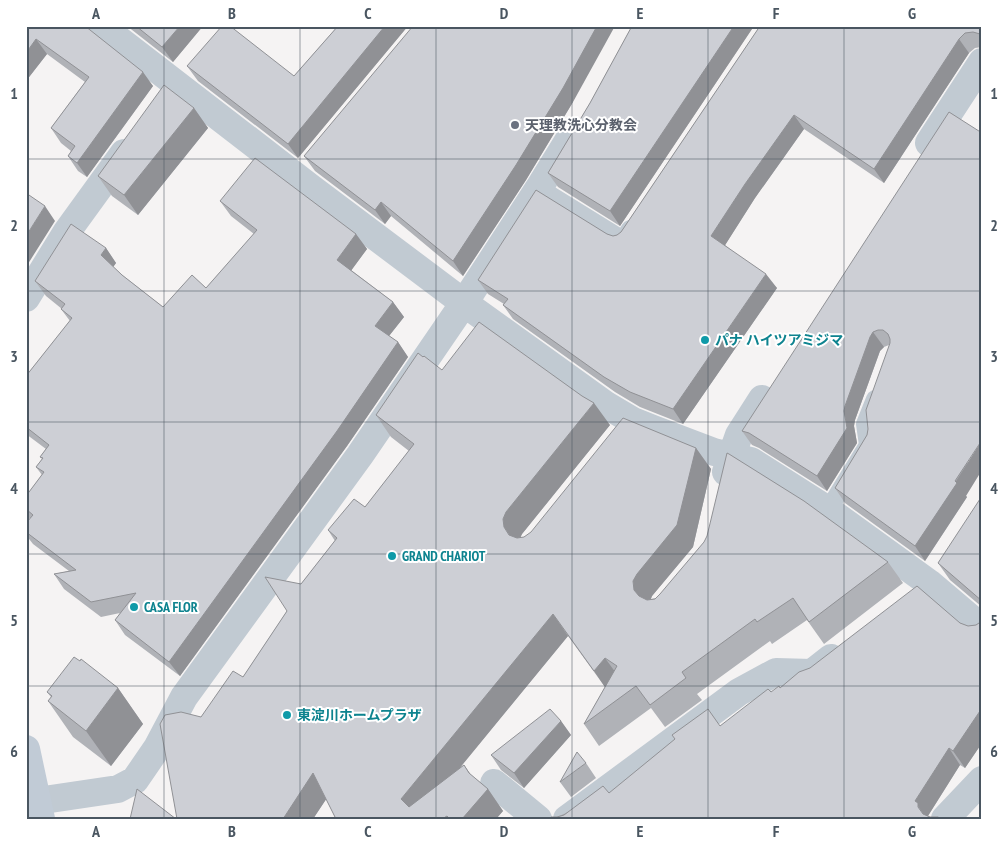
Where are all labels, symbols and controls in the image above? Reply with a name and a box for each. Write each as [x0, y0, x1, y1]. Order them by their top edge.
text: A [91, 3, 101, 23]
text: B [228, 3, 236, 23]
text: C [364, 3, 372, 23]
text: D [500, 3, 509, 23]
text: E [637, 3, 644, 23]
text: F [773, 3, 780, 23]
text: G [908, 3, 916, 23]
text: 1 [10, 83, 18, 103]
text: 1 [990, 83, 998, 103]
place label: 天理教洗心分教会 [525, 116, 637, 134]
marker: 天理教洗心分教会 [509, 119, 521, 131]
text: 2 [10, 215, 18, 235]
text: 2 [990, 215, 998, 235]
place label: パナ ハイツアミジマ [715, 331, 843, 349]
marker: パナ ハイツアミジマ [699, 334, 711, 346]
text: 3 [10, 346, 18, 366]
text: 3 [990, 346, 998, 366]
text: 4 [10, 478, 18, 498]
text: 4 [990, 478, 998, 498]
place label: GRAND CHARIOT [402, 547, 486, 565]
marker: GRAND CHARIOT [386, 550, 398, 562]
place label: CASA FLOR [144, 598, 198, 616]
marker: CASA FLOR [128, 601, 140, 613]
text: 5 [10, 610, 18, 630]
text: 5 [990, 610, 998, 630]
place label: 東淀川ホームプラザ [297, 706, 422, 724]
marker: 東淀川ホームプラザ [281, 709, 293, 721]
text: 6 [10, 741, 18, 761]
text: 6 [990, 741, 998, 761]
text: A [91, 821, 101, 841]
text: B [228, 821, 236, 841]
text: C [364, 821, 372, 841]
text: D [500, 821, 509, 841]
text: E [637, 821, 644, 841]
text: F [773, 821, 780, 841]
text: G [908, 821, 916, 841]

